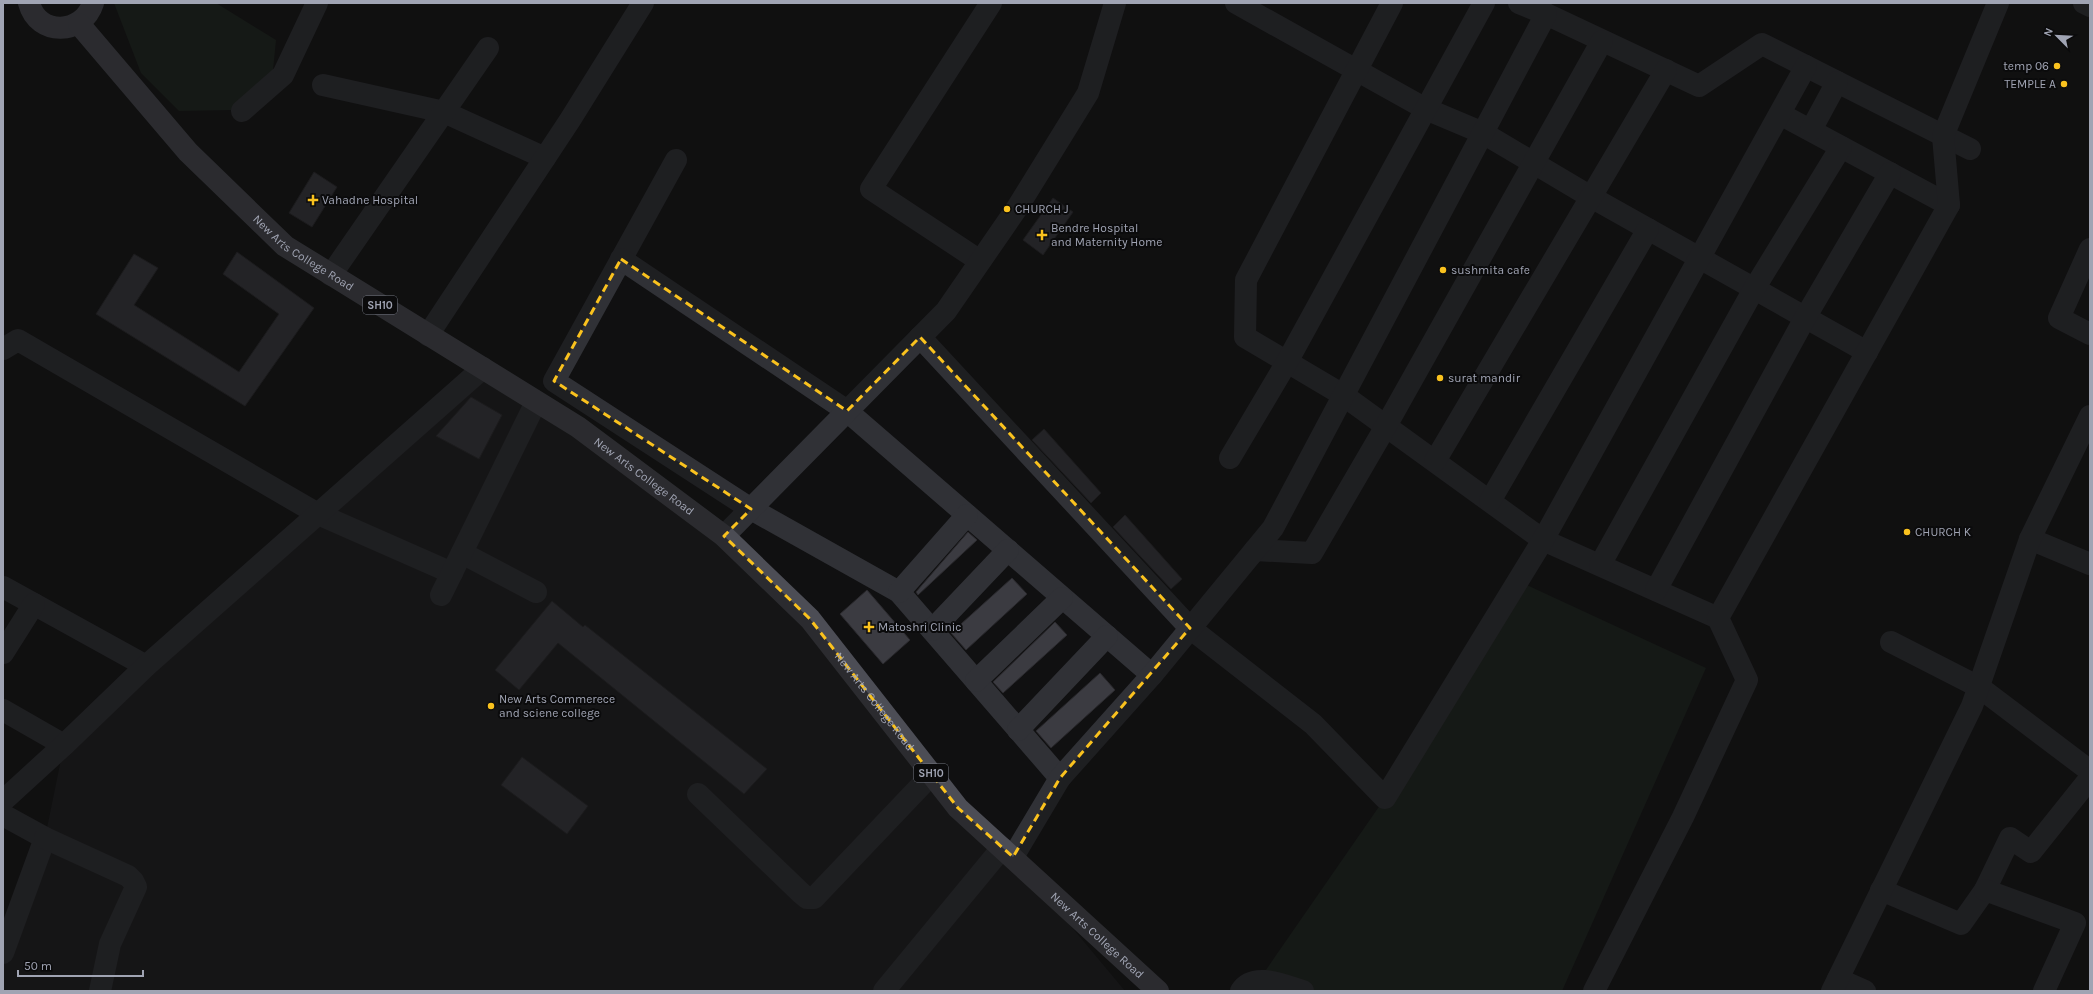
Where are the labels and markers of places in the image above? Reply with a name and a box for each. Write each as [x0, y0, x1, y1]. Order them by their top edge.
place label: temp 06 [2003, 59, 2049, 73]
marker: temp 06 [2052, 61, 2062, 71]
place label: TEMPLE A [2004, 77, 2056, 91]
marker: TEMPLE A [2059, 79, 2069, 89]
place label: Vahadne Hospital [322, 193, 418, 207]
marker: Vahadne Hospital [307, 194, 319, 206]
place label: CHURCH J [1015, 202, 1069, 216]
marker: CHURCH J [1002, 204, 1012, 214]
place label: Bendre Hospital and Maternity Home [1051, 221, 1162, 249]
marker: Bendre Hospital and Maternity Home [1036, 229, 1048, 241]
place label: sushmita cafe [1451, 263, 1530, 277]
marker: sushmita cafe [1438, 265, 1448, 275]
place label: surat mandir [1448, 371, 1521, 385]
marker: surat mandir [1435, 373, 1445, 383]
place label: CHURCH K [1915, 525, 1972, 539]
marker: CHURCH K [1902, 527, 1912, 537]
place label: Matoshri Clinic [878, 620, 961, 634]
marker: Matoshri Clinic [863, 621, 875, 633]
place label: New Arts Commerece and sciene college [499, 692, 615, 720]
marker: New Arts Commerece and sciene college [486, 701, 496, 711]

